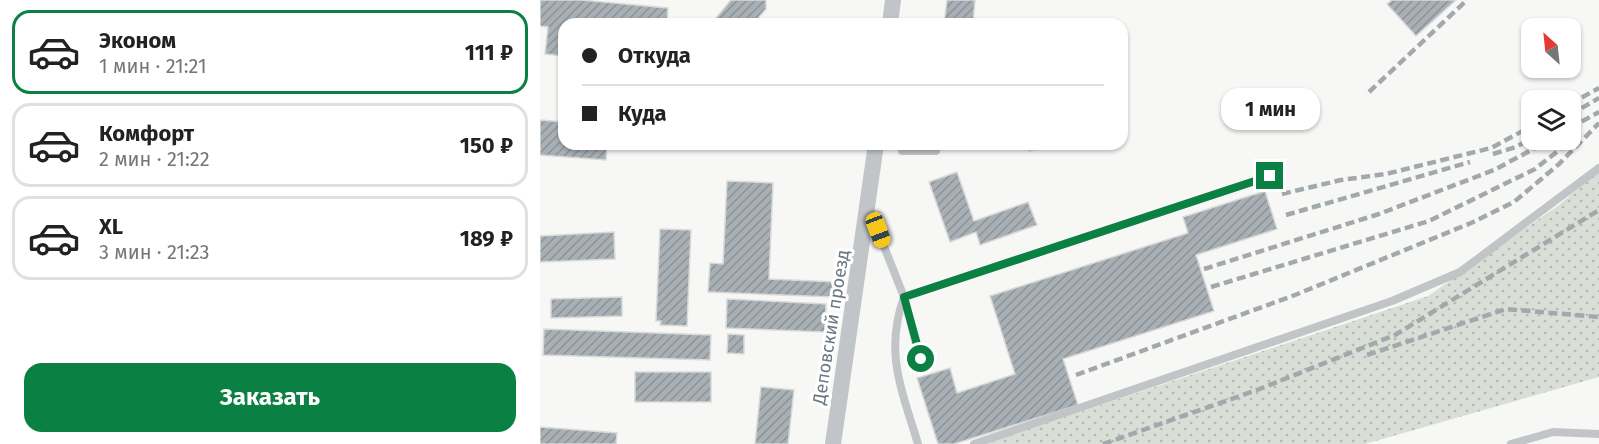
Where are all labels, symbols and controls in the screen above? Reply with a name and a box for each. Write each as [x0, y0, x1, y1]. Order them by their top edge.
north arrow [1521, 18, 1581, 78]
map controls [1521, 18, 1581, 150]
icon: car [27, 25, 81, 79]
text: Эконом [99, 27, 176, 54]
text: 111 ₽ [465, 39, 513, 66]
text: Откуда [618, 42, 691, 69]
text: 1 мин · 21:21 [99, 54, 207, 78]
callout: 1 мин [1220, 89, 1320, 131]
button: layers [1521, 90, 1581, 150]
text: 1 мин [1245, 97, 1296, 121]
text: Куда [618, 100, 667, 127]
icon: car [27, 118, 81, 172]
text: Комфорт [99, 120, 194, 147]
text: 150 ₽ [460, 132, 513, 159]
text: 2 мин · 21:22 [99, 147, 210, 171]
route end [1256, 162, 1283, 189]
car [863, 210, 893, 250]
icon: car [27, 211, 81, 265]
text: XL [99, 213, 123, 240]
text: 189 ₽ [460, 225, 513, 252]
text: 3 мин · 21:23 [99, 240, 210, 264]
street label: Деповский проезд [808, 248, 854, 407]
route start [907, 345, 934, 372]
button: Заказать [24, 363, 516, 432]

